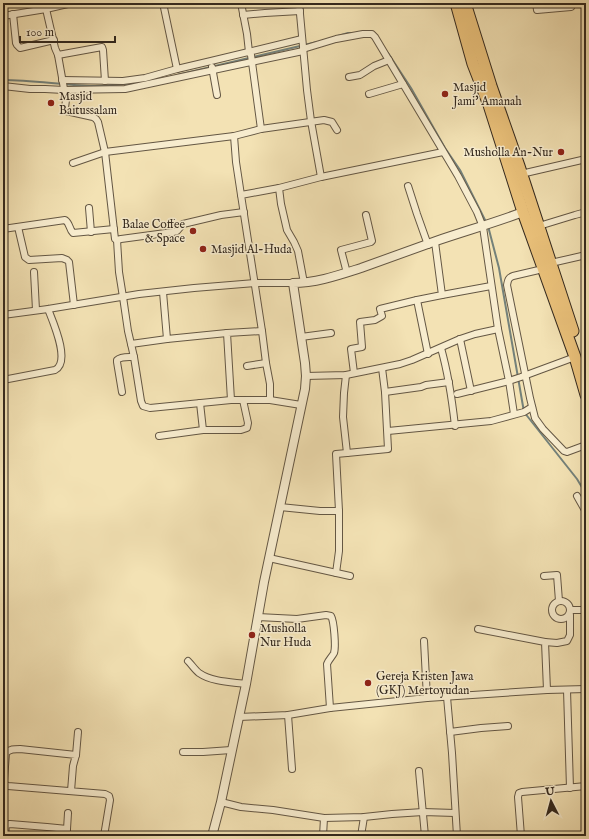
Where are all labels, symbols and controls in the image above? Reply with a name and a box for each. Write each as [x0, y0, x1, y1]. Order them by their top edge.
scale bar [20, 18, 115, 44]
text: 100 m [26, 25, 54, 40]
place label: Masjid Jami' Amanah [451, 80, 522, 110]
place label: Masjid Baitussalam [59, 89, 117, 118]
marker: Masjid Jami' Amanah [440, 89, 450, 99]
marker: Masjid Baitussalam [46, 98, 56, 108]
place label: Musholla An-Nur [464, 145, 554, 160]
marker: Musholla An-Nur [556, 147, 566, 157]
place label: Balae Coffee & Space [122, 217, 185, 247]
marker: Balae Coffee & Space [188, 226, 198, 236]
place label: Masjid Al-Huda [211, 242, 292, 257]
marker: Masjid Al-Huda [198, 244, 208, 254]
place label: Musholla Nur Huda [260, 621, 312, 650]
marker: Musholla Nur Huda [247, 630, 257, 640]
place label: Gereja Kristen Jawa (GKJ) Mertoyudan [376, 669, 474, 699]
marker: Gereja Kristen Jawa (GKJ) Mertoyudan [363, 678, 373, 688]
north arrow [531, 781, 571, 821]
text: U [544, 785, 556, 800]

